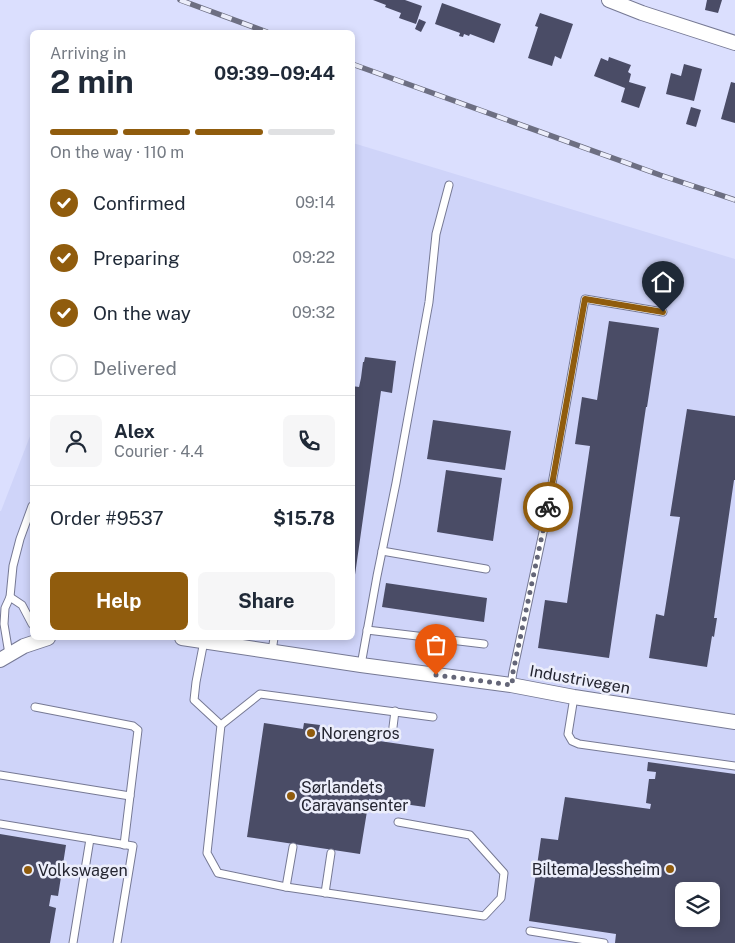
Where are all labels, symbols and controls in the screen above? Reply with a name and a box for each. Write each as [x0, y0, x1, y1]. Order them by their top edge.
text: Arriving in [50, 44, 126, 63]
text: 09:39–09:44 [214, 62, 335, 84]
text: 2 min [50, 63, 134, 100]
text: On the way · 110 m [50, 143, 184, 162]
icon: check [50, 189, 78, 217]
text: Confirmed [93, 192, 186, 214]
text: 09:14 [295, 193, 335, 212]
icon: check [50, 244, 78, 272]
text: Preparing [93, 247, 180, 269]
text: 09:22 [292, 248, 335, 267]
pin [642, 261, 684, 312]
icon: home [649, 268, 677, 296]
icon: check [50, 299, 78, 327]
text: On the way [93, 302, 191, 324]
text: 09:32 [292, 303, 335, 322]
text: Delivered [93, 357, 177, 379]
button: person [50, 415, 102, 467]
button: phone [283, 415, 335, 467]
text: Alex [114, 420, 155, 442]
text: Courier · 4.4 [114, 442, 204, 461]
courier [523, 482, 573, 532]
icon: bike [534, 493, 562, 521]
text: Order #9537 [50, 507, 164, 529]
text: $15.78 [273, 507, 335, 529]
button: Help [50, 572, 188, 630]
button: Share [198, 572, 335, 630]
pin [415, 624, 457, 675]
icon: bag [422, 631, 450, 659]
street label: Industrivegen [528, 661, 632, 698]
place label: Norengros [321, 724, 400, 743]
marker: Norengros [305, 727, 317, 739]
place label: Sørlandets Caravansenter [301, 778, 409, 815]
marker: Sørlandets Caravansenter [285, 790, 297, 802]
place label: Biltema Jessheim [532, 860, 660, 879]
place label: Volkswagen [38, 861, 128, 880]
marker: Biltema Jessheim [664, 863, 676, 875]
marker: Volkswagen [22, 864, 34, 876]
map controls [675, 882, 720, 927]
button: layers [675, 882, 720, 927]

